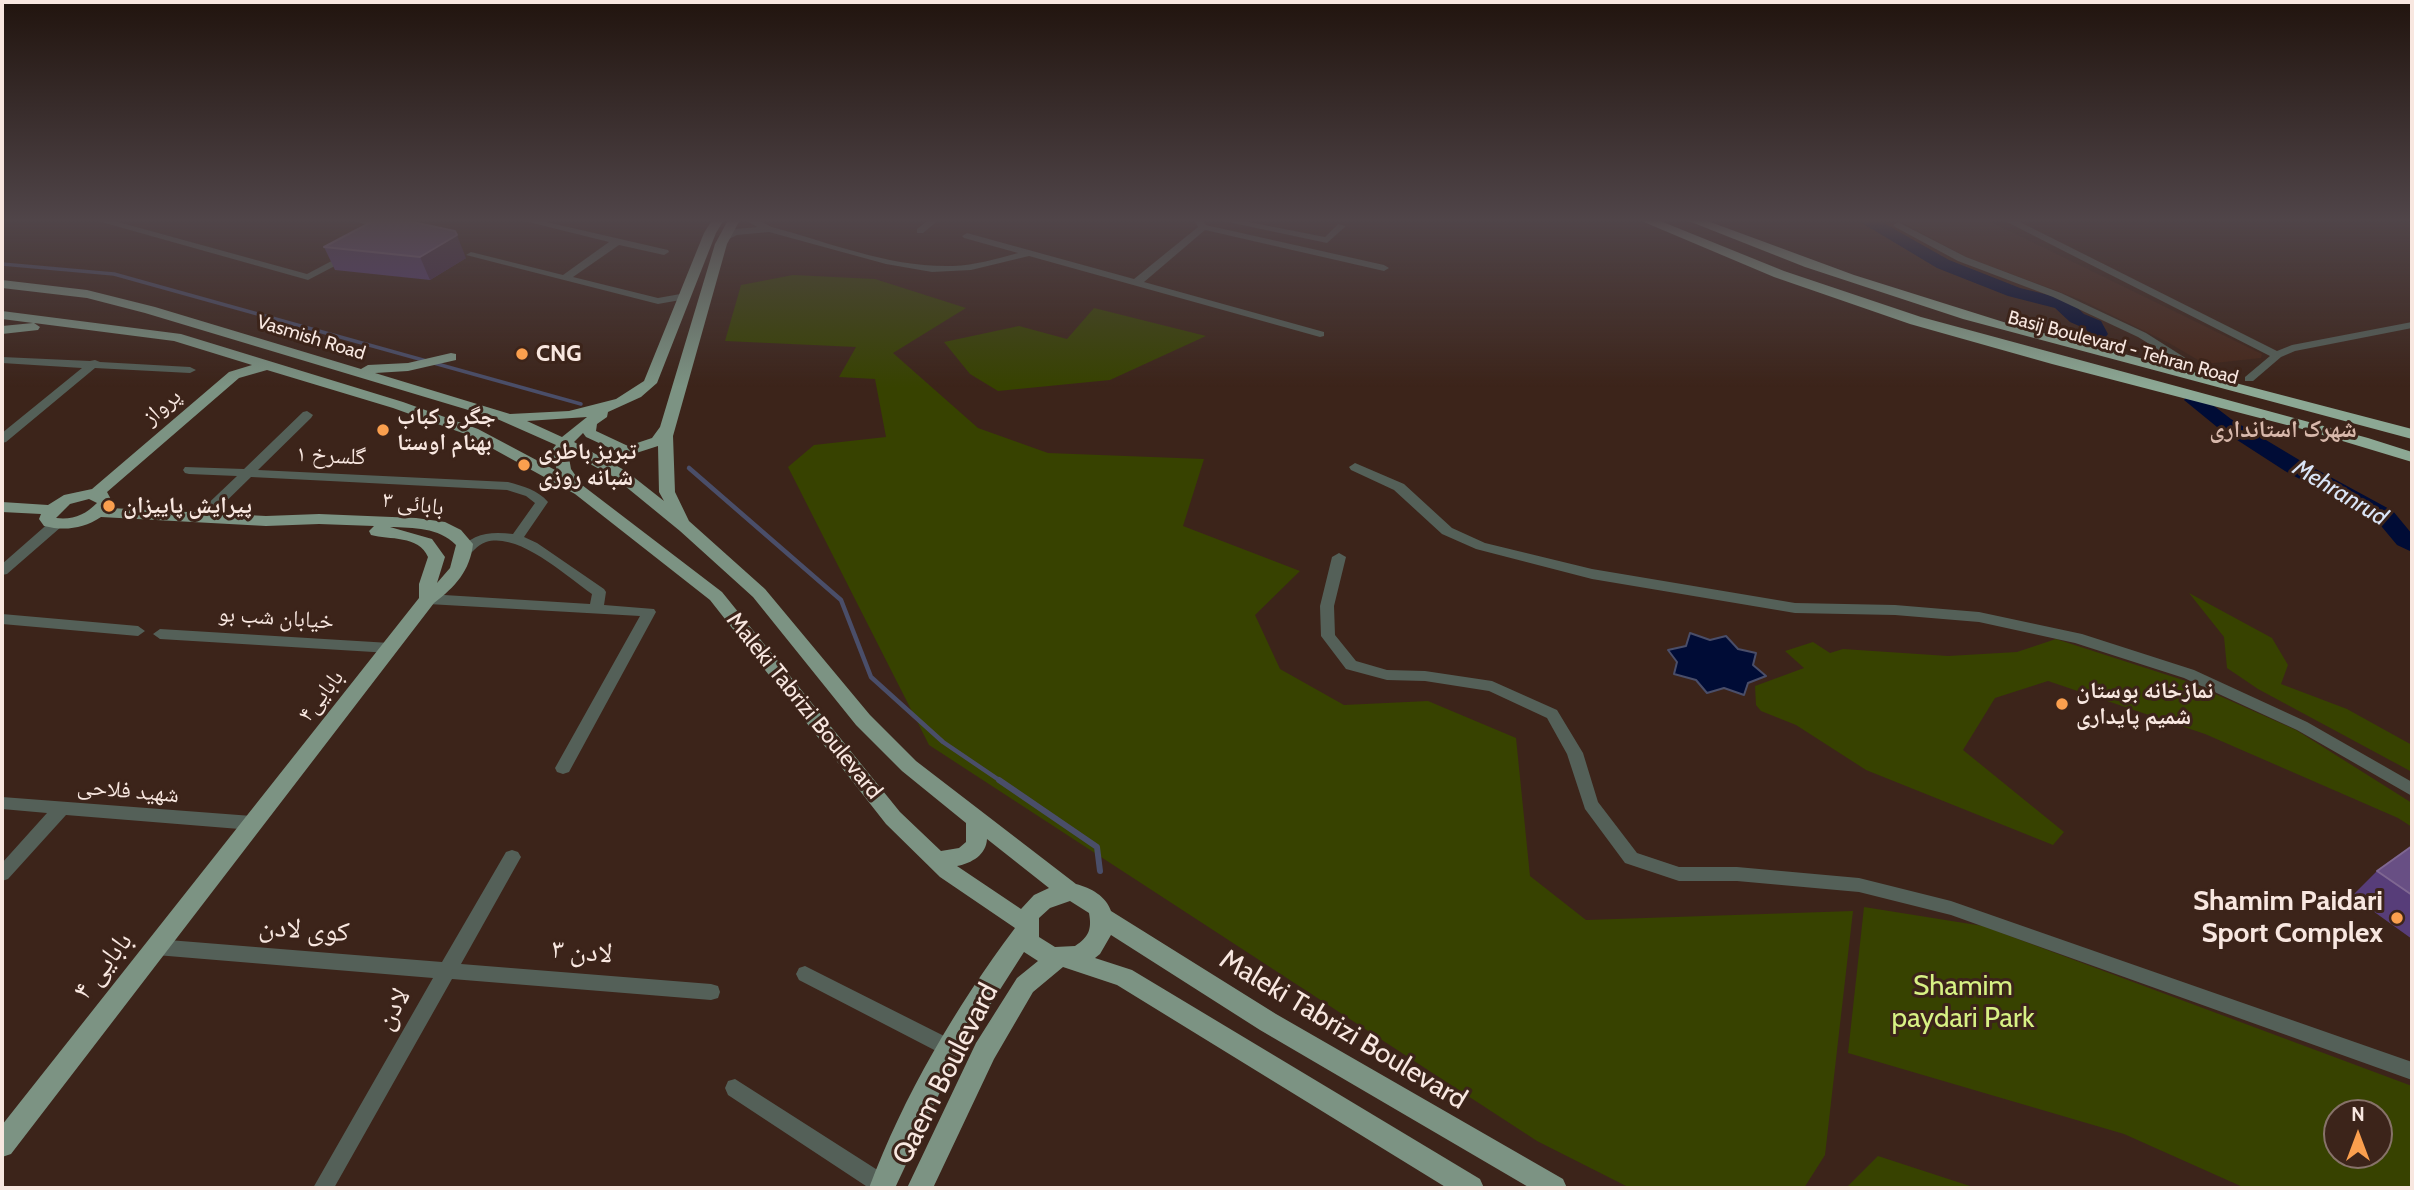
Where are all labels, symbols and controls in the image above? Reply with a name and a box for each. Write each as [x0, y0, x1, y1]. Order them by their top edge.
street label: Basij Boulevard - Tehran Road [2005, 306, 2241, 390]
street label: Vasmish Road [254, 311, 368, 365]
place label: CNG [536, 340, 582, 368]
marker: CNG [514, 346, 530, 362]
street label: پرواز [137, 383, 187, 431]
place label: جگر و کباب بهنام اوستا [397, 403, 496, 457]
district label: شهرک استانداری [2209, 416, 2357, 444]
marker: جگر و کباب بهنام اوستا [375, 422, 391, 438]
place label: تبریز باطری شبانه روزی [538, 438, 636, 492]
street label: گلسرخ ۱ [295, 440, 367, 472]
water label: Mehranrud [2288, 454, 2392, 532]
marker: تبریز باطری شبانه روزی [516, 457, 532, 473]
street label: بابائی ۳ [380, 486, 446, 522]
place label: پیرایش پاییزان [123, 492, 252, 520]
marker: پیرایش پاییزان [101, 498, 117, 514]
street label: خیابان شب بو [217, 600, 335, 636]
street label: Maleki Tabrizi Boulevard [720, 607, 888, 805]
street label: بابایی۴ [292, 665, 350, 727]
place label: نمازخانه بوستان شمیم پایداری [2076, 677, 2213, 731]
marker: نمازخانه بوستان شمیم پایداری [2054, 696, 2070, 712]
street label: شهید فلاحی [76, 773, 180, 809]
place label: Shamim Paidari Sport Complex [2193, 885, 2383, 951]
street label: کوی لادن [258, 910, 350, 950]
marker: Shamim Paidari Sport Complex [2389, 910, 2405, 926]
street label: بابایی ۴ [66, 925, 140, 1007]
street label: لادن ۳ [550, 933, 614, 971]
street label: Maleki Tabrizi Boulevard [1213, 943, 1473, 1117]
park label: Shamim paydari Park [1892, 970, 2034, 1036]
street label: Qaem Boulevard [886, 978, 1006, 1170]
street label: لادن [368, 982, 418, 1036]
north arrow [2323, 1099, 2393, 1169]
text: N [2351, 1103, 2365, 1126]

